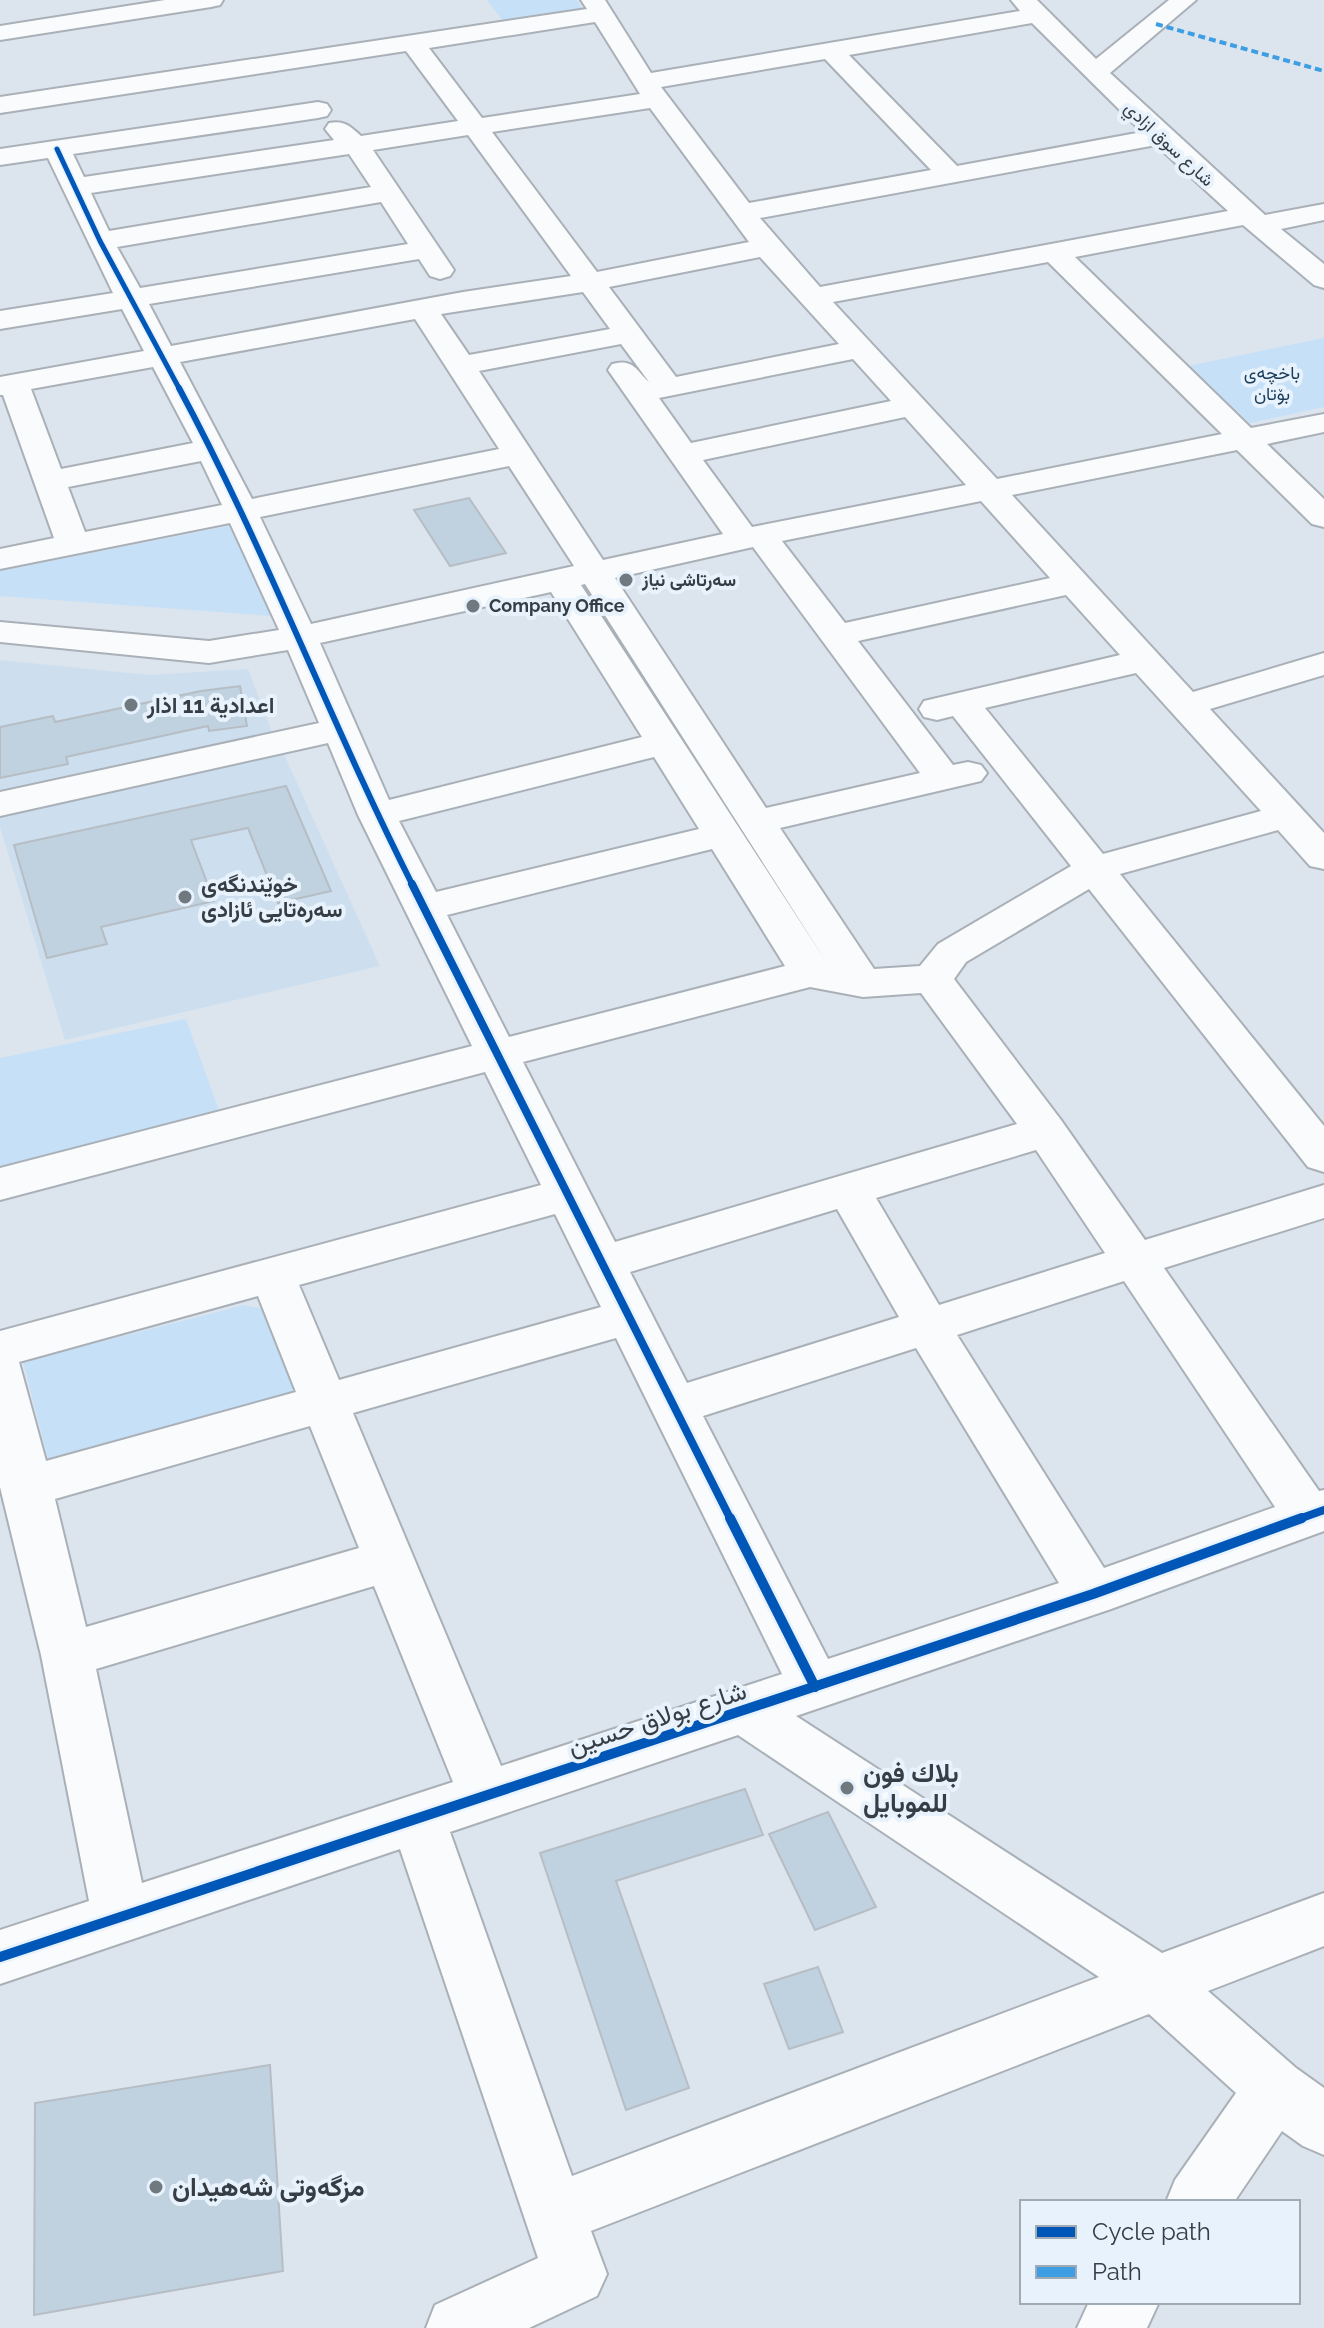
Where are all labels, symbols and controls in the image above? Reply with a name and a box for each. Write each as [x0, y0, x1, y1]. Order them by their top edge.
street label: شارع سوق ازادي [1117, 97, 1218, 194]
park label: باخچەی بۆتان [1244, 362, 1300, 405]
place label: سەرتاشی نیاز [641, 569, 736, 591]
marker: سەرتاشی نیاز [617, 571, 635, 589]
place label: Company Office [489, 595, 625, 616]
marker: Company Office [464, 597, 482, 615]
place label: اعدادية 11 اذار [146, 692, 274, 719]
marker: اعدادية 11 اذار [122, 696, 140, 714]
place label: خوێندنگەی سەرەتایی ئازادی [201, 871, 343, 923]
marker: خوێندنگەی سەرەتایی ئازادی [176, 888, 194, 906]
street label: شارع بولاق حسين [564, 1675, 751, 1764]
place label: بلاك فون للموبايل [863, 1758, 959, 1819]
marker: بلاك فون للموبايل [838, 1779, 856, 1797]
place label: مزگەوتی شەهیدان [172, 2172, 365, 2203]
marker: مزگەوتی شەهیدان [147, 2178, 165, 2196]
legend [1020, 2200, 1300, 2304]
text: Cycle path [1092, 2217, 1211, 2246]
text: Path [1092, 2257, 1142, 2286]

